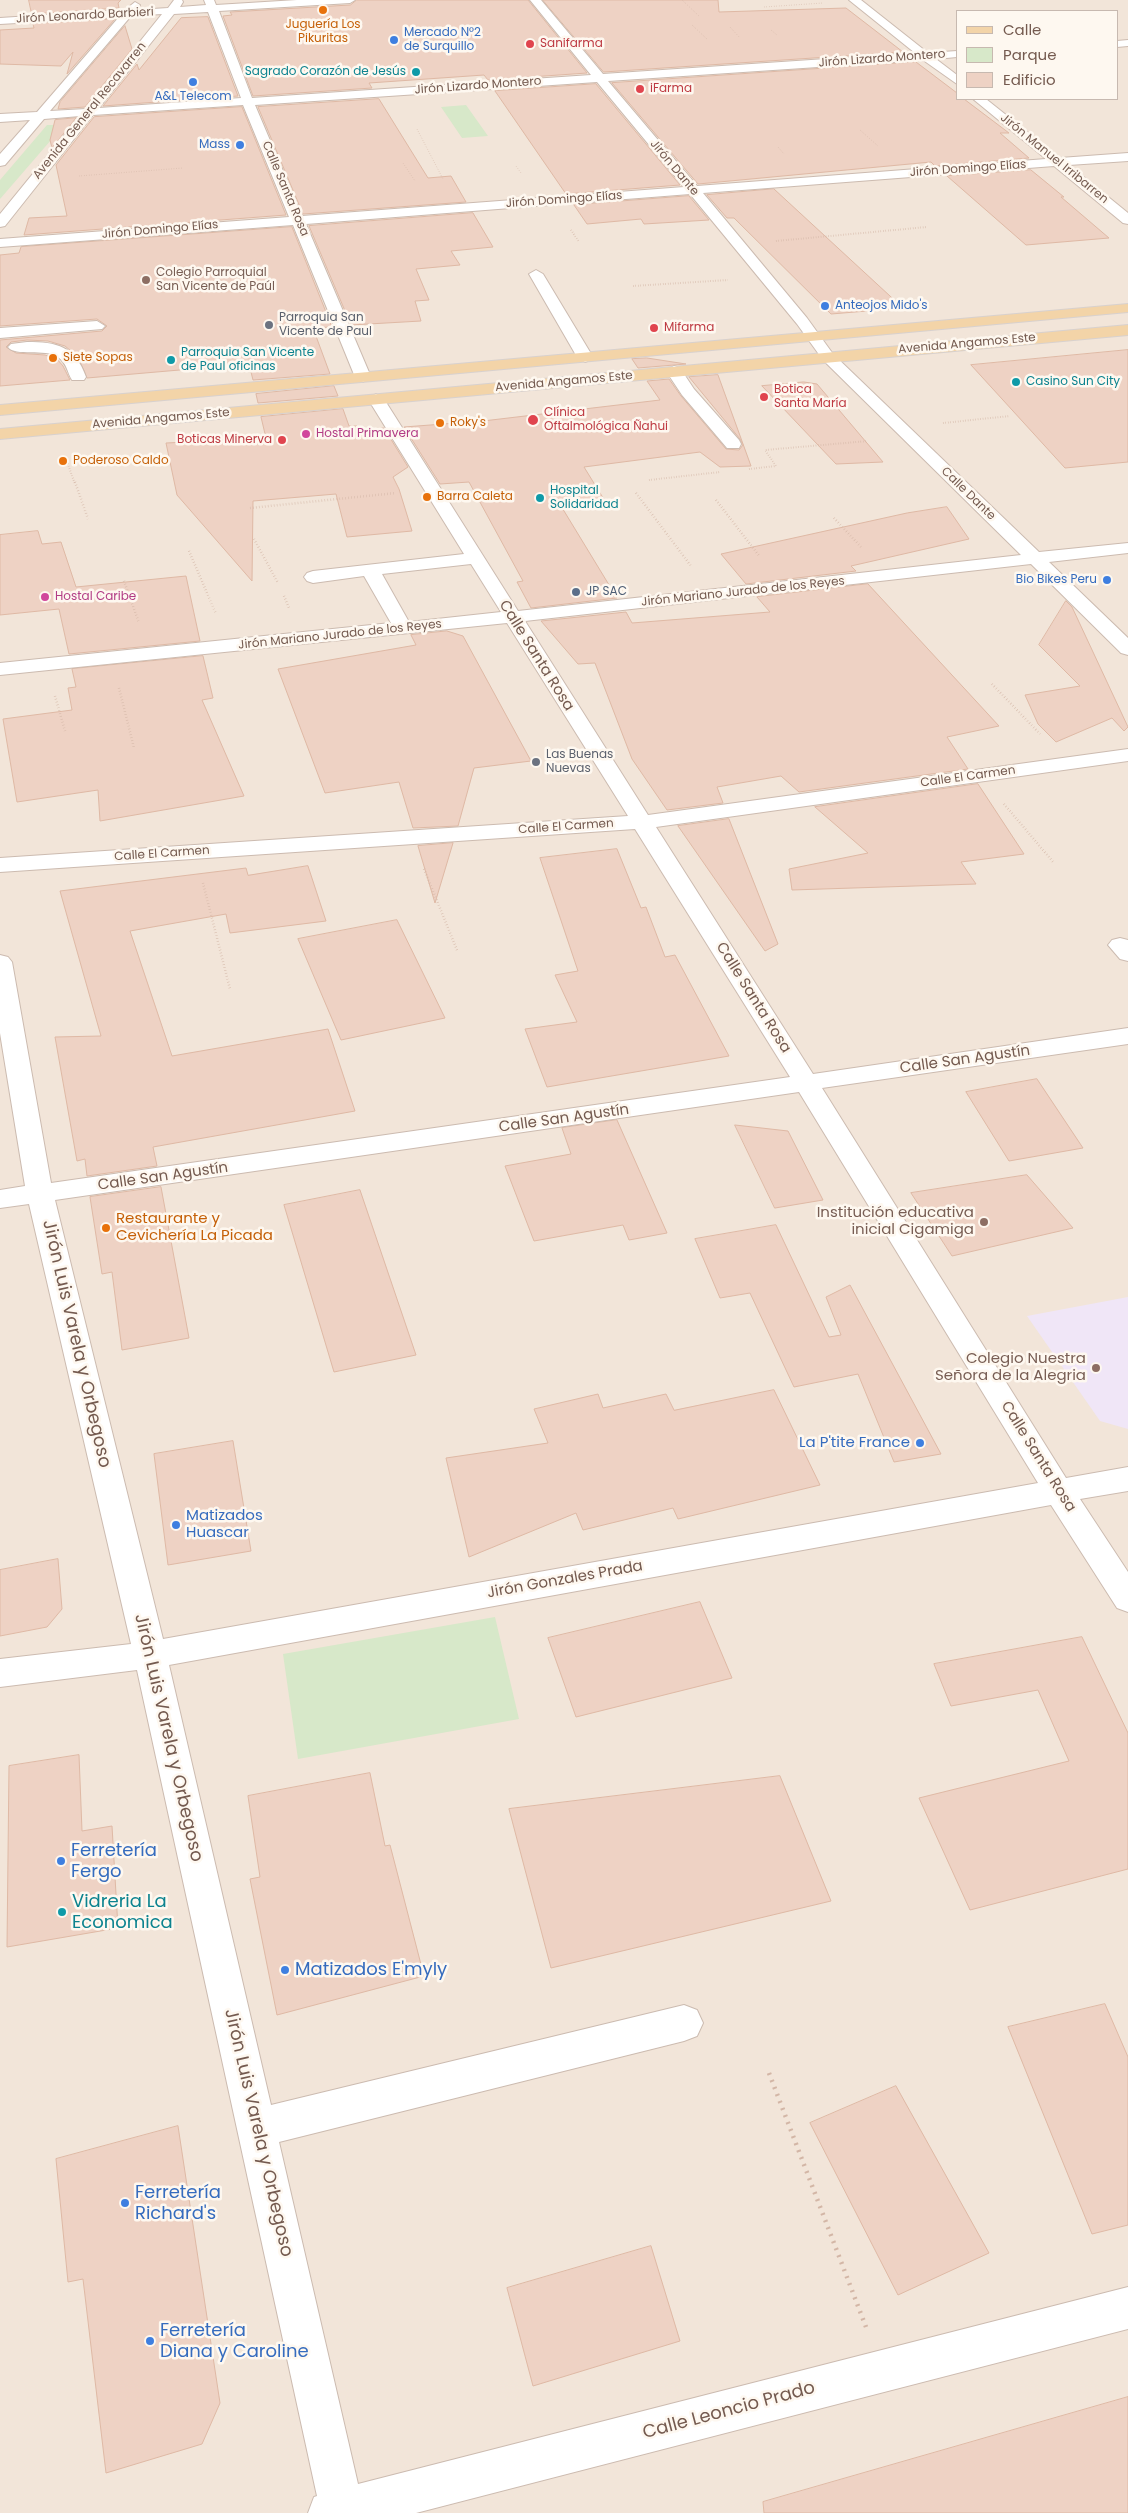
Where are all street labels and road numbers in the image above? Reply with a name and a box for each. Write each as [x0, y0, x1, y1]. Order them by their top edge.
street label: Jirón Leonardo Barbieri [16, 5, 154, 27]
street label: Avenida General Recavarren [30, 40, 150, 182]
street label: Jirón Lizardo Montero [818, 47, 946, 71]
street label: Jirón Lizardo Montero [414, 74, 542, 98]
street label: Jirón Manuel Irribarren [997, 111, 1111, 207]
street label: Jirón Dante [646, 137, 702, 199]
street label: Calle Santa Rosa [258, 139, 312, 239]
street label: Jirón Domingo Elías [909, 158, 1027, 180]
street label: Jirón Domingo Elías [505, 189, 623, 211]
street label: Jirón Domingo Elías [101, 218, 219, 242]
street label: Avenida Angamos Este [898, 331, 1036, 357]
street label: Avenida Angamos Este [495, 369, 633, 395]
street label: Avenida Angamos Este [92, 406, 230, 432]
street label: Calle Dante [938, 465, 998, 523]
street label: Jirón Mariano Jurado de los Reyes [641, 574, 845, 610]
street label: Calle Santa Rosa [495, 597, 577, 715]
street label: Jirón Mariano Jurado de los Reyes [238, 617, 442, 653]
street label: Calle El Carmen [920, 763, 1016, 791]
street label: Calle El Carmen [518, 816, 614, 838]
street label: Calle El Carmen [114, 843, 210, 865]
street label: Calle Santa Rosa [712, 939, 794, 1057]
street label: Calle San Agustín [899, 1042, 1031, 1078]
street label: Calle San Agustín [498, 1101, 630, 1137]
street label: Calle San Agustín [97, 1159, 229, 1195]
street label: Jirón Luis Varela y Orbegoso [37, 1218, 115, 1470]
street label: Calle Santa Rosa [997, 1398, 1079, 1516]
street label: Jirón Gonzales Prada [486, 1557, 644, 1603]
street label: Jirón Luis Varela y Orbegoso [129, 1612, 207, 1864]
street label: Jirón Luis Varela y Orbegoso [219, 2007, 297, 2259]
street label: Calle Leoncio Prado [640, 2378, 818, 2444]

